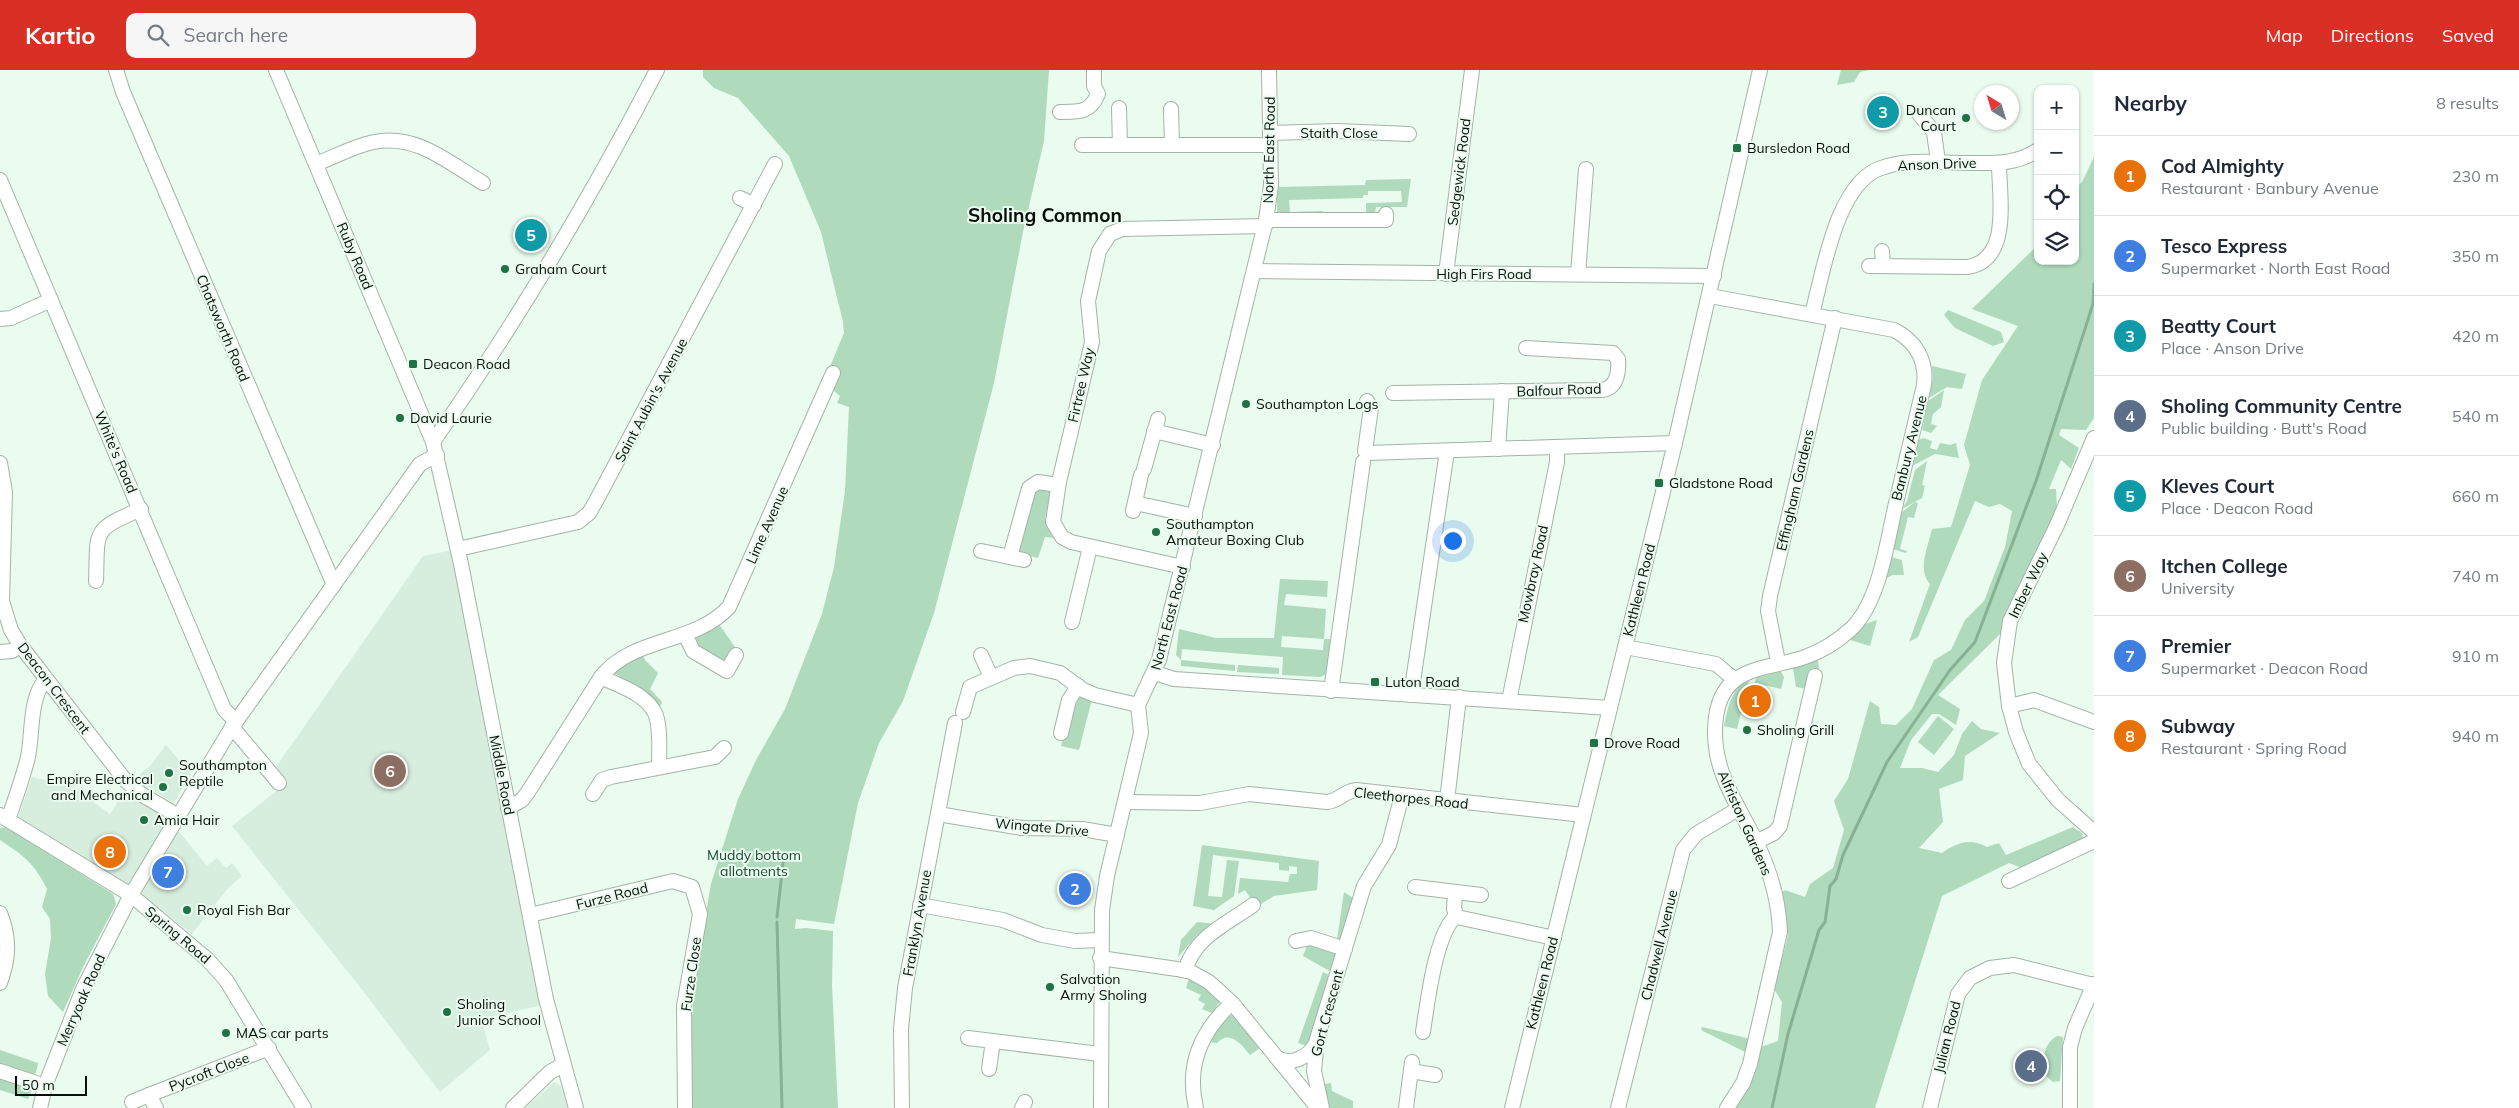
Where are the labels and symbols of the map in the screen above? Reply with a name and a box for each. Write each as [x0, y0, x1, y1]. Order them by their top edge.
north arrow [1974, 85, 2019, 130]
pin: 3 [1867, 93, 1899, 131]
street label: North East Road [1259, 96, 1279, 204]
place label: Duncan Court [1906, 101, 1956, 135]
marker: Duncan Court [1960, 112, 1972, 124]
street label: Sedgewick Road [1443, 117, 1475, 227]
street label: Staith Close [1300, 124, 1378, 142]
place label: Bursledon Road [1747, 139, 1850, 157]
marker: Bursledon Road [1731, 142, 1743, 154]
street label: Anson Drive [1897, 154, 1977, 174]
district label: Sholing Common [968, 203, 1122, 227]
pin: 5 [515, 216, 547, 254]
street label: Ruby Road [333, 220, 377, 292]
place label: Graham Court [515, 260, 607, 278]
marker: Graham Court [499, 263, 511, 275]
street label: High Firs Road [1436, 265, 1532, 283]
street label: Chatsworth Road [192, 272, 254, 384]
street label: Saint Aubin's Avenue [611, 335, 691, 465]
street label: Firtree Way [1064, 345, 1098, 424]
place label: Deacon Road [423, 355, 510, 373]
marker: Deacon Road [407, 358, 419, 370]
street label: Balfour Road [1516, 380, 1602, 400]
street label: Banbury Avenue [1887, 393, 1931, 503]
place label: Southampton Logs [1256, 395, 1379, 413]
marker: Southampton Logs [1240, 398, 1252, 410]
street label: White's Road [91, 408, 141, 496]
place label: David Laurie [410, 409, 492, 427]
marker: David Laurie [394, 412, 406, 424]
street label: Effingham Gardens [1772, 427, 1818, 553]
place label: Gladstone Road [1669, 474, 1773, 492]
marker: Gladstone Road [1653, 477, 1665, 489]
street label: Lime Avenue [742, 483, 792, 567]
place label: Southampton Amateur Boxing Club [1166, 515, 1304, 549]
street label: Mowbray Road [1514, 524, 1552, 624]
marker: Southampton Amateur Boxing Club [1150, 526, 1162, 538]
your location [1440, 528, 1466, 554]
street label: Kathleen Road [1619, 542, 1659, 638]
street label: Imber Way [2004, 549, 2052, 621]
street label: North East Road [1146, 564, 1192, 672]
street label: Deacon Crescent [14, 639, 94, 737]
place label: Luton Road [1385, 673, 1460, 691]
marker: Luton Road [1369, 676, 1381, 688]
pin: 1 [1739, 682, 1771, 720]
place label: Sholing Grill [1757, 721, 1834, 739]
marker: Sholing Grill [1741, 724, 1753, 736]
street label: Middle Road [485, 733, 519, 817]
place label: Drove Road [1604, 734, 1680, 752]
marker: Drove Road [1588, 737, 1600, 749]
pin: 6 [374, 752, 406, 790]
place label: Southampton Reptile [179, 756, 267, 790]
marker: Southampton Reptile [163, 767, 175, 779]
street label: Alfriston Gardens [1714, 768, 1776, 878]
place label: Empire Electrical and Mechanical [46, 770, 153, 804]
marker: Empire Electrical and Mechanical [157, 781, 169, 793]
street label: Cleethorpes Road [1353, 783, 1469, 813]
place label: Amia Hair [154, 811, 220, 829]
marker: Amia Hair [138, 814, 150, 826]
street label: Wingate Drive [994, 814, 1090, 840]
pin: 8 [94, 833, 126, 871]
park label: Muddy bottom allotments [707, 846, 801, 880]
pin: 7 [152, 853, 184, 891]
street label: Franklyn Avenue [899, 868, 935, 978]
pin: 2 [1059, 870, 1091, 908]
street label: Furze Road [574, 878, 650, 914]
street label: Chadwell Avenue [1637, 888, 1681, 1002]
place label: Royal Fish Bar [197, 901, 291, 919]
street label: Spring Road [142, 902, 214, 968]
marker: Royal Fish Bar [181, 904, 193, 916]
street label: Kathleen Road [1522, 935, 1562, 1031]
street label: Furze Close [677, 936, 705, 1012]
street label: Merryoak Road [53, 951, 109, 1049]
street label: Gort Crescent [1307, 968, 1347, 1058]
place label: Salvation Army Sholing [1060, 970, 1147, 1004]
marker: Salvation Army Sholing [1044, 981, 1056, 993]
place label: Sholing Junior School [457, 995, 541, 1029]
street label: Julian Road [1929, 999, 1965, 1075]
marker: Sholing Junior School [441, 1006, 453, 1018]
place label: MAS car parts [236, 1024, 329, 1042]
marker: MAS car parts [220, 1027, 232, 1039]
pin: 4 [2015, 1047, 2047, 1085]
street label: Pycroft Close [166, 1048, 252, 1096]
scale bar [15, 1073, 88, 1096]

